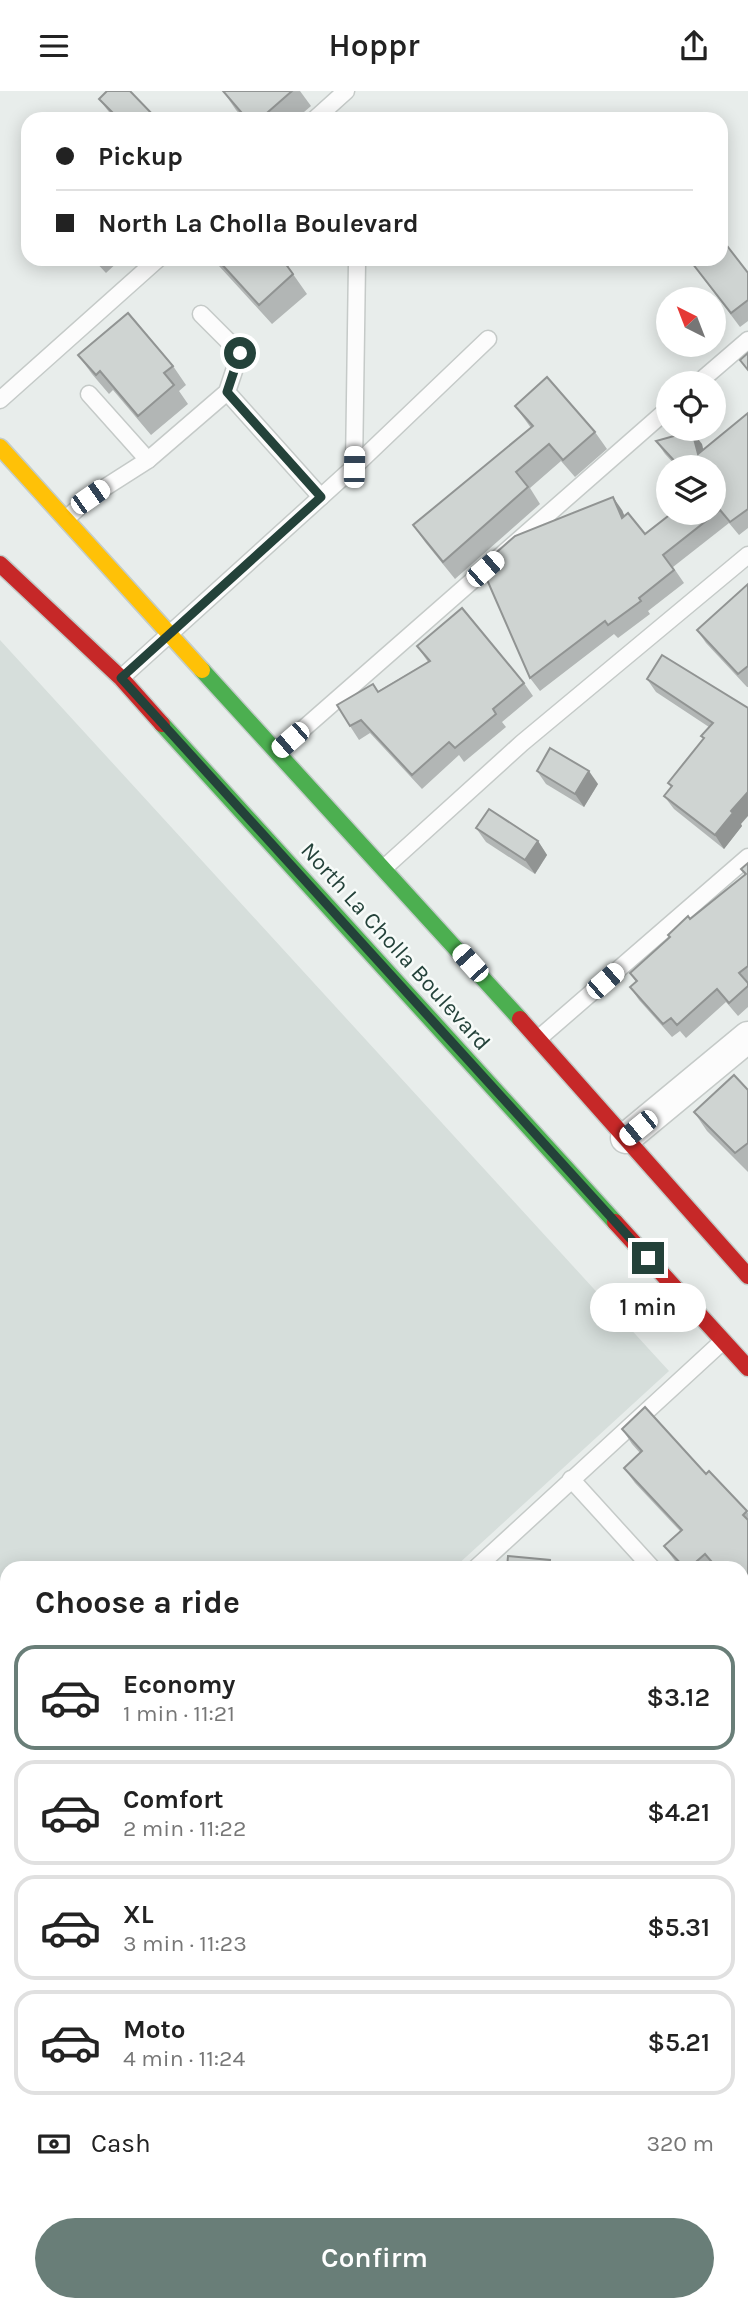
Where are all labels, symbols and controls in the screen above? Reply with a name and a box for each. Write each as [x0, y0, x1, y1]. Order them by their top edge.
icon: menu [35, 27, 73, 65]
text: Hoppr [328, 27, 420, 64]
icon: share [675, 27, 713, 65]
text: Pickup [98, 141, 183, 172]
text: North La Cholla Boulevard [98, 208, 419, 239]
north arrow [656, 287, 726, 357]
map controls [656, 287, 726, 525]
route start [224, 337, 256, 369]
button: locate [656, 371, 726, 441]
car [344, 446, 365, 488]
button: layers [656, 455, 726, 525]
car [67, 476, 114, 518]
car [463, 547, 508, 591]
car [268, 718, 313, 762]
street label: North La Cholla Boulevard [295, 837, 496, 1056]
car [449, 940, 492, 986]
car [583, 959, 628, 1003]
car [616, 1107, 661, 1149]
route end [632, 1242, 664, 1274]
callout: 1 min [590, 1283, 706, 1331]
text: 1 min [619, 1294, 677, 1321]
text: Choose a ride [35, 1584, 240, 1621]
icon: car [39, 1666, 102, 1729]
text: Economy [123, 1669, 235, 1700]
text: $3.12 [647, 1682, 710, 1713]
text: 1 min · 11:21 [123, 1700, 235, 1727]
icon: car [39, 1781, 102, 1844]
text: Comfort [123, 1784, 224, 1815]
text: $4.21 [647, 1797, 710, 1828]
text: 2 min · 11:22 [123, 1815, 246, 1842]
icon: car [39, 1896, 102, 1959]
text: XL [123, 1899, 154, 1930]
text: $5.31 [647, 1912, 710, 1943]
text: 3 min · 11:23 [123, 1930, 247, 1957]
icon: car [39, 2011, 102, 2074]
text: Moto [123, 2014, 185, 2045]
text: $5.21 [648, 2027, 710, 2058]
text: 4 min · 11:24 [123, 2045, 245, 2072]
icon: cash [35, 2125, 73, 2163]
text: Cash [91, 2128, 151, 2159]
text: 320 m [646, 2130, 714, 2157]
button: Confirm [35, 2218, 714, 2298]

